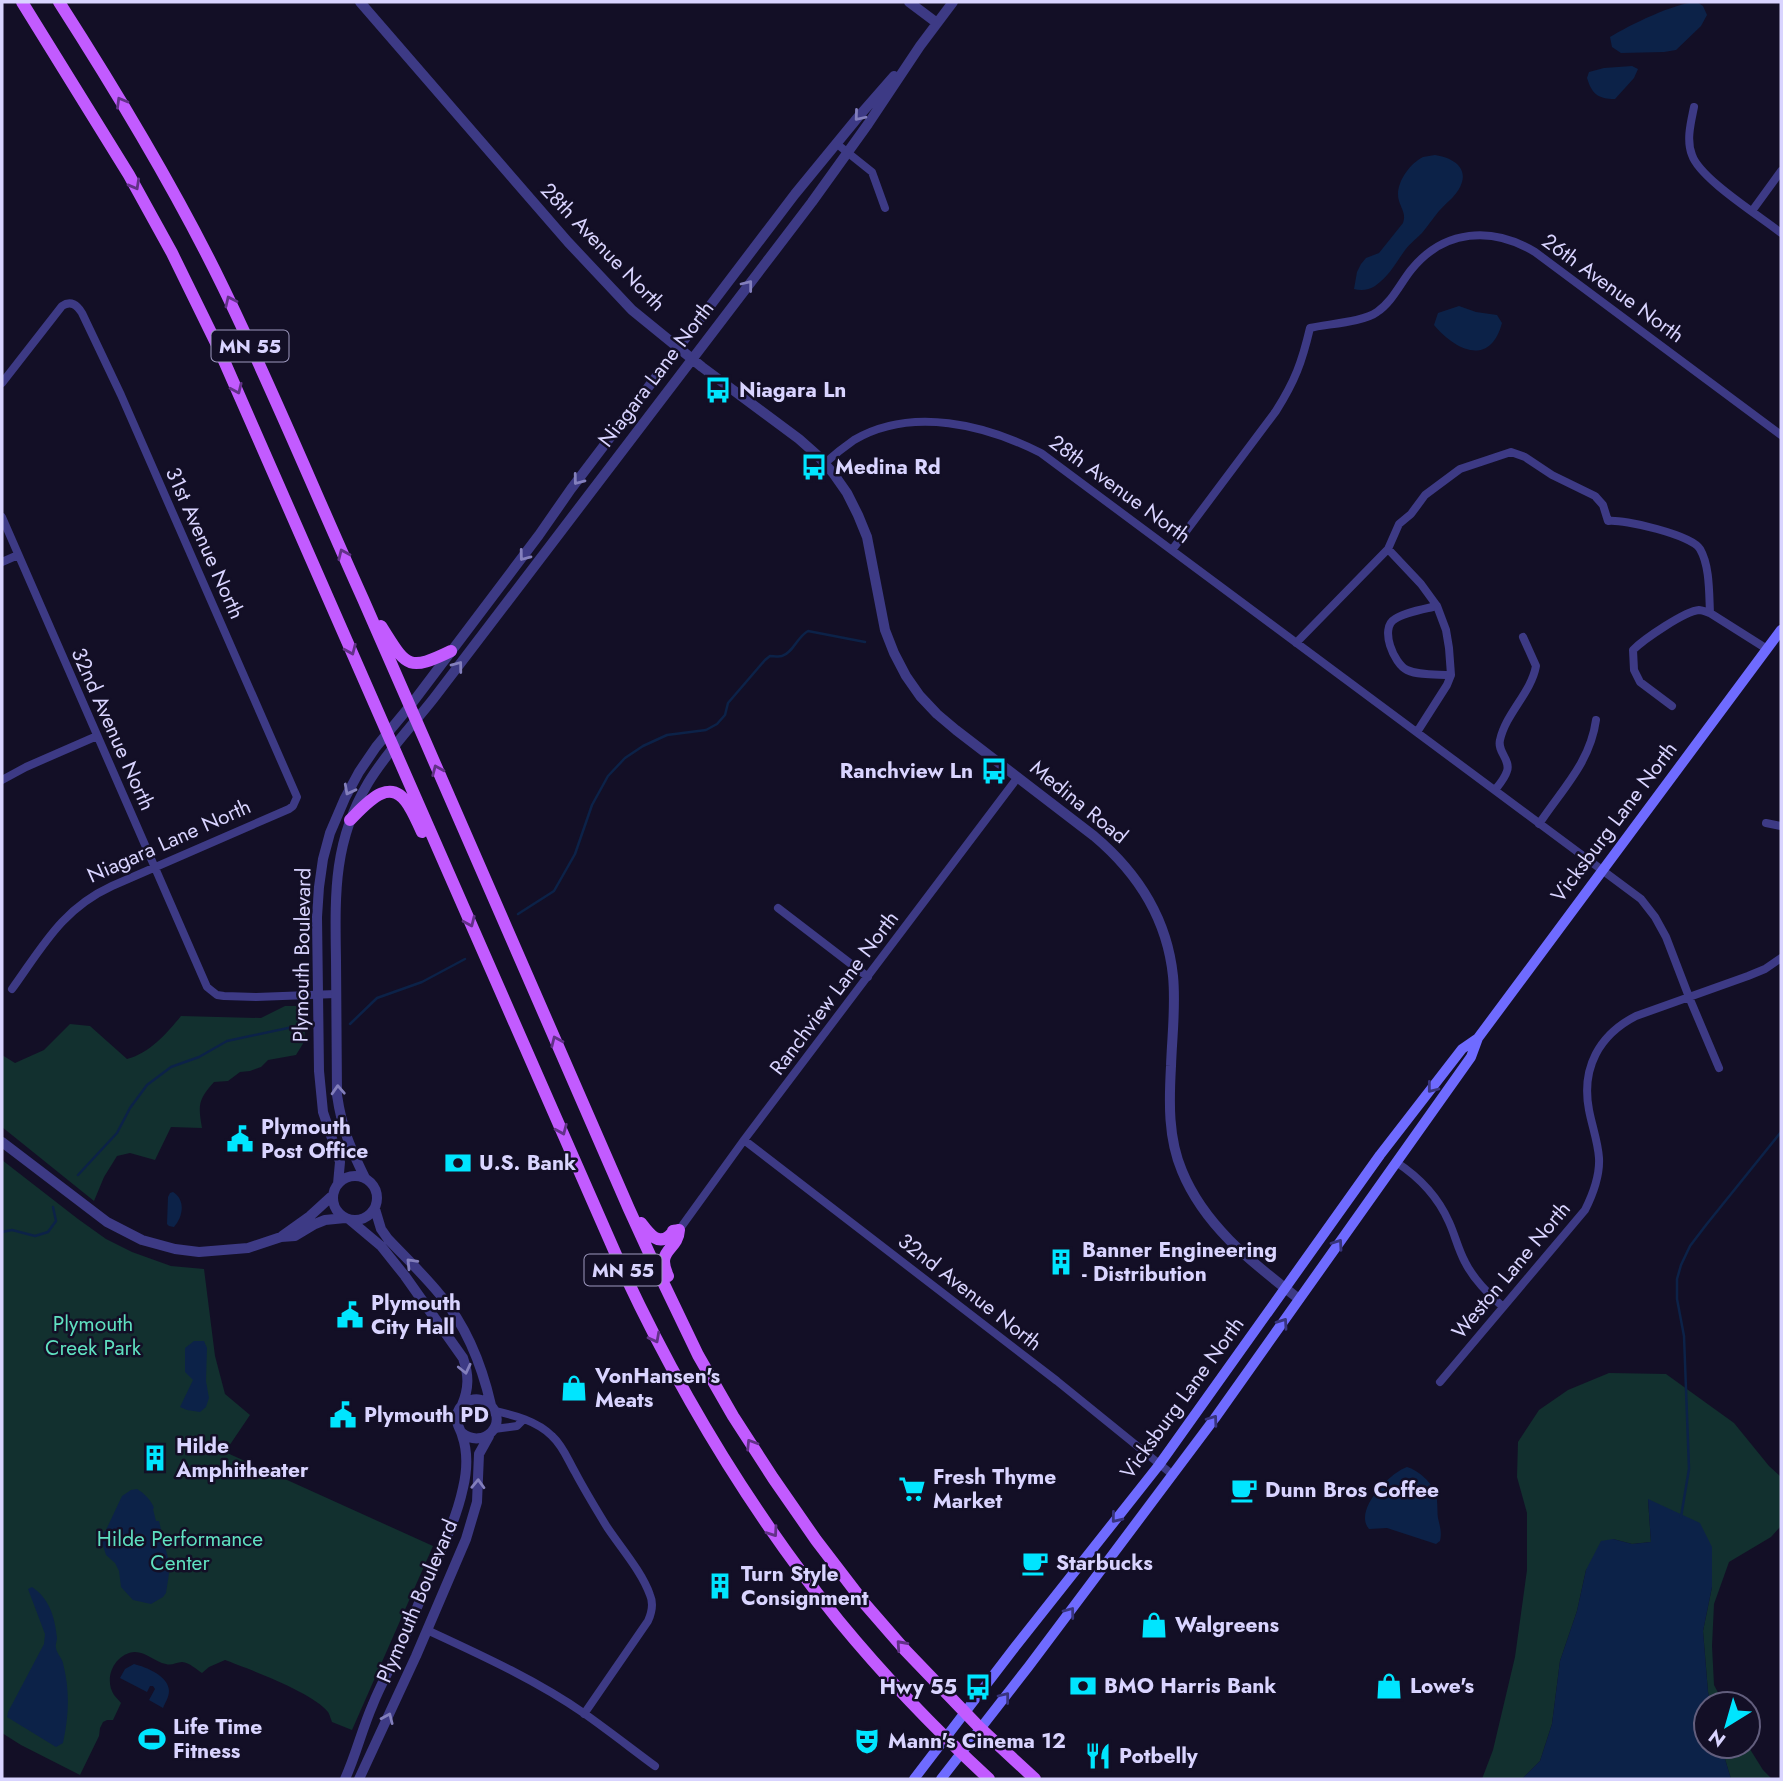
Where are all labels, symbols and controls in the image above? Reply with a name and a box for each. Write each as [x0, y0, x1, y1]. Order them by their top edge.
one-way arrow [116, 96, 129, 109]
one-way arrow [855, 108, 867, 121]
street label: 28th Avenue North [534, 176, 672, 318]
one-way arrow [126, 178, 140, 191]
street label: 26th Avenue North [1536, 226, 1690, 350]
one-way arrow [740, 281, 753, 293]
street label: Niagara Lane North [591, 295, 721, 453]
one-way arrow [224, 296, 238, 309]
road number: MN 55 [212, 330, 288, 362]
bus stop icon: Niagara Ln [703, 375, 733, 405]
place label: Niagara Ln [739, 375, 846, 405]
one-way arrow [228, 382, 242, 394]
street label: 28th Avenue North [1043, 427, 1197, 551]
bus stop icon: Medina Rd [799, 452, 829, 482]
place label: Medina Rd [835, 452, 941, 482]
street label: 31st Avenue North [158, 462, 252, 624]
one-way arrow [573, 473, 586, 485]
one-way arrow [519, 548, 532, 560]
one-way arrow [337, 549, 351, 561]
one-way arrow [343, 642, 357, 655]
street label: 32nd Avenue North [64, 643, 162, 815]
one-way arrow [450, 661, 462, 674]
street label: Vicksburg Lane North [1544, 736, 1684, 908]
street label: Medina Road [1024, 753, 1134, 851]
place label: Ranchview Ln [840, 756, 973, 786]
bus stop icon: Ranchview Ln [979, 756, 1009, 786]
one-way arrow [431, 764, 445, 777]
one-way arrow [344, 783, 357, 795]
street label: Niagara Lane North [82, 791, 256, 891]
street label: Plymouth Boulevard [285, 867, 319, 1043]
street label: Ranchview Lane North [762, 905, 906, 1081]
one-way arrow [462, 915, 476, 927]
one-way arrow [550, 1036, 564, 1048]
one-way arrow [1428, 1080, 1441, 1092]
one-way arrow [330, 1084, 345, 1095]
place label: Plymouth Post Office [261, 1112, 368, 1166]
one-way arrow [554, 1123, 568, 1136]
public building icon: Plymouth Post Office [225, 1124, 255, 1154]
bank icon: U.S. Bank [443, 1148, 473, 1178]
place label: U.S. Bank [479, 1148, 576, 1178]
street label: Weston Lane North [1445, 1195, 1577, 1345]
street label: 32nd Avenue North [892, 1226, 1048, 1358]
place label: Banner Engineering - Distribution [1082, 1235, 1277, 1289]
one-way arrow [1330, 1239, 1342, 1252]
building icon: Banner Engineering - Distribution [1046, 1247, 1076, 1277]
road number: MN 55 [584, 1254, 662, 1286]
one-way arrow [406, 1258, 419, 1271]
place label: Plymouth City Hall [371, 1288, 461, 1342]
public building icon: Plymouth City Hall [335, 1300, 365, 1330]
park label: Plymouth Creek Park [45, 1309, 142, 1363]
street label: Vicksburg Lane North [1113, 1311, 1251, 1485]
one-way arrow [1275, 1318, 1287, 1331]
one-way arrow [647, 1331, 660, 1343]
place label: VonHansen's Meats [594, 1361, 721, 1415]
one-way arrow [457, 1363, 472, 1375]
shop icon: VonHansen's Meats [559, 1373, 589, 1403]
public building icon: Plymouth PD [328, 1400, 358, 1430]
place label: Plymouth PD [364, 1400, 489, 1430]
one-way arrow [1205, 1415, 1218, 1428]
place label: Hilde Amphitheater [175, 1431, 309, 1485]
one-way arrow [746, 1438, 759, 1451]
building icon: Hilde Amphitheater [140, 1443, 170, 1473]
place label: Fresh Thyme Market [933, 1462, 1056, 1516]
supermarket icon: Fresh Thyme Market [897, 1474, 927, 1504]
cafe icon: Dunn Bros Coffee [1229, 1475, 1259, 1505]
place label: Dunn Bros Coffee [1265, 1475, 1439, 1505]
one-way arrow [471, 1478, 486, 1489]
one-way arrow [1112, 1511, 1125, 1523]
street label: Plymouth Boulevard [369, 1515, 465, 1687]
park label: Hilde Performance Center [97, 1524, 263, 1578]
one-way arrow [765, 1524, 777, 1537]
cafe icon: Starbucks [1020, 1548, 1050, 1578]
place label: Starbucks [1056, 1548, 1153, 1578]
place label: Turn Style Consignment [741, 1559, 869, 1613]
building icon: Turn Style Consignment [705, 1571, 735, 1601]
one-way arrow [1061, 1607, 1074, 1619]
shop icon: Walgreens [1139, 1610, 1169, 1640]
place label: Walgreens [1175, 1610, 1280, 1640]
one-way arrow [897, 1640, 910, 1653]
bank icon: BMO Harris Bank [1068, 1671, 1098, 1701]
place label: BMO Harris Bank [1104, 1671, 1276, 1701]
shop icon: Lowe's [1374, 1671, 1404, 1701]
place label: Lowe's [1410, 1671, 1475, 1701]
place label: Hwy 55 [880, 1672, 957, 1702]
bus stop icon: Hwy 55 [963, 1672, 993, 1702]
north arrow [1692, 1690, 1762, 1760]
one-way arrow [996, 1692, 1009, 1705]
place label: Life Time Fitness [173, 1712, 262, 1766]
one-way arrow [380, 1712, 394, 1725]
text: N [1703, 1723, 1731, 1754]
sports icon: Life Time Fitness [137, 1724, 167, 1754]
theatre icon: Mann's Cinema 12 [852, 1726, 882, 1756]
place label: Mann's Cinema 12 [888, 1726, 1066, 1756]
restaurant icon: Potbelly [1083, 1741, 1113, 1771]
place label: Potbelly [1119, 1741, 1199, 1771]

